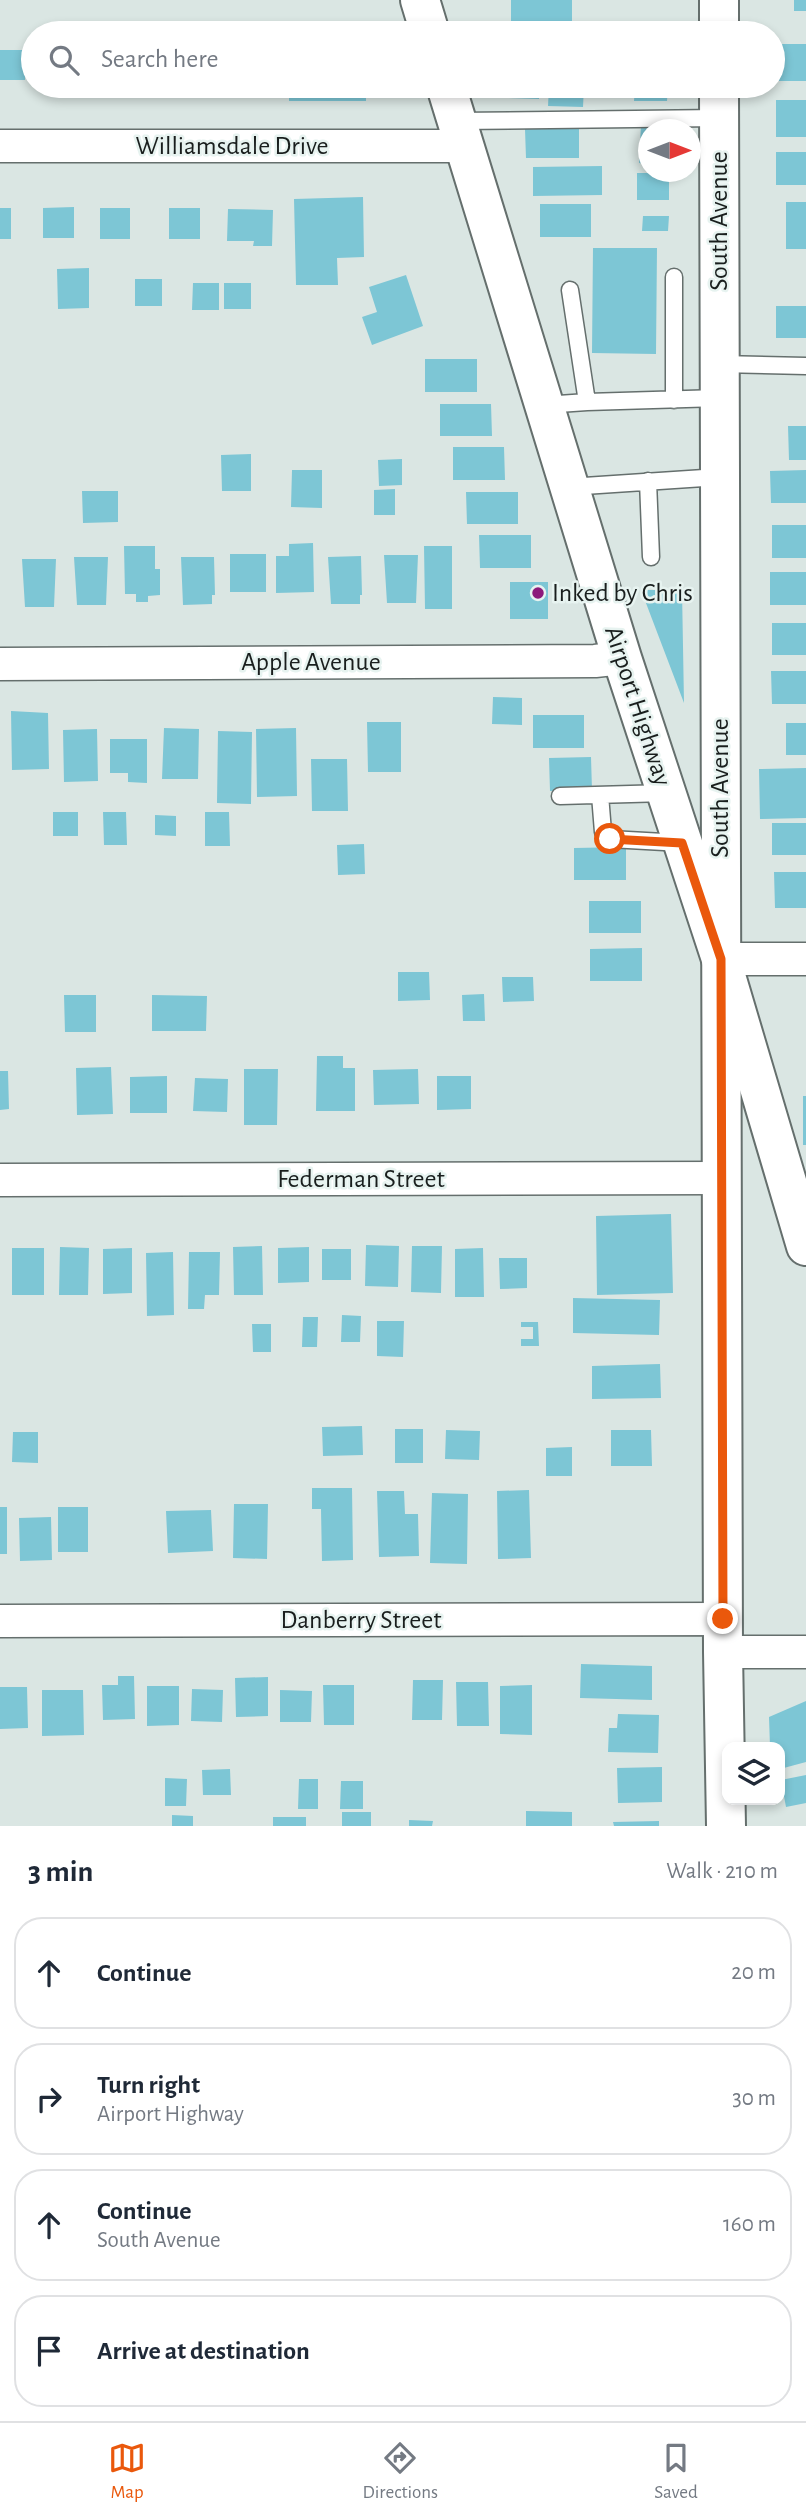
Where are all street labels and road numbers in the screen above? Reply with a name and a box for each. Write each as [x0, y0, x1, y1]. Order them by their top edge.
street label: Williamsdale Drive [135, 133, 329, 159]
street label: South Avenue [706, 151, 732, 291]
street label: Airport Highway [600, 623, 676, 789]
street label: Apple Avenue [241, 649, 381, 675]
street label: South Avenue [707, 718, 733, 858]
street label: Federman Street [277, 1166, 445, 1192]
street label: Danberry Street [280, 1607, 442, 1633]

